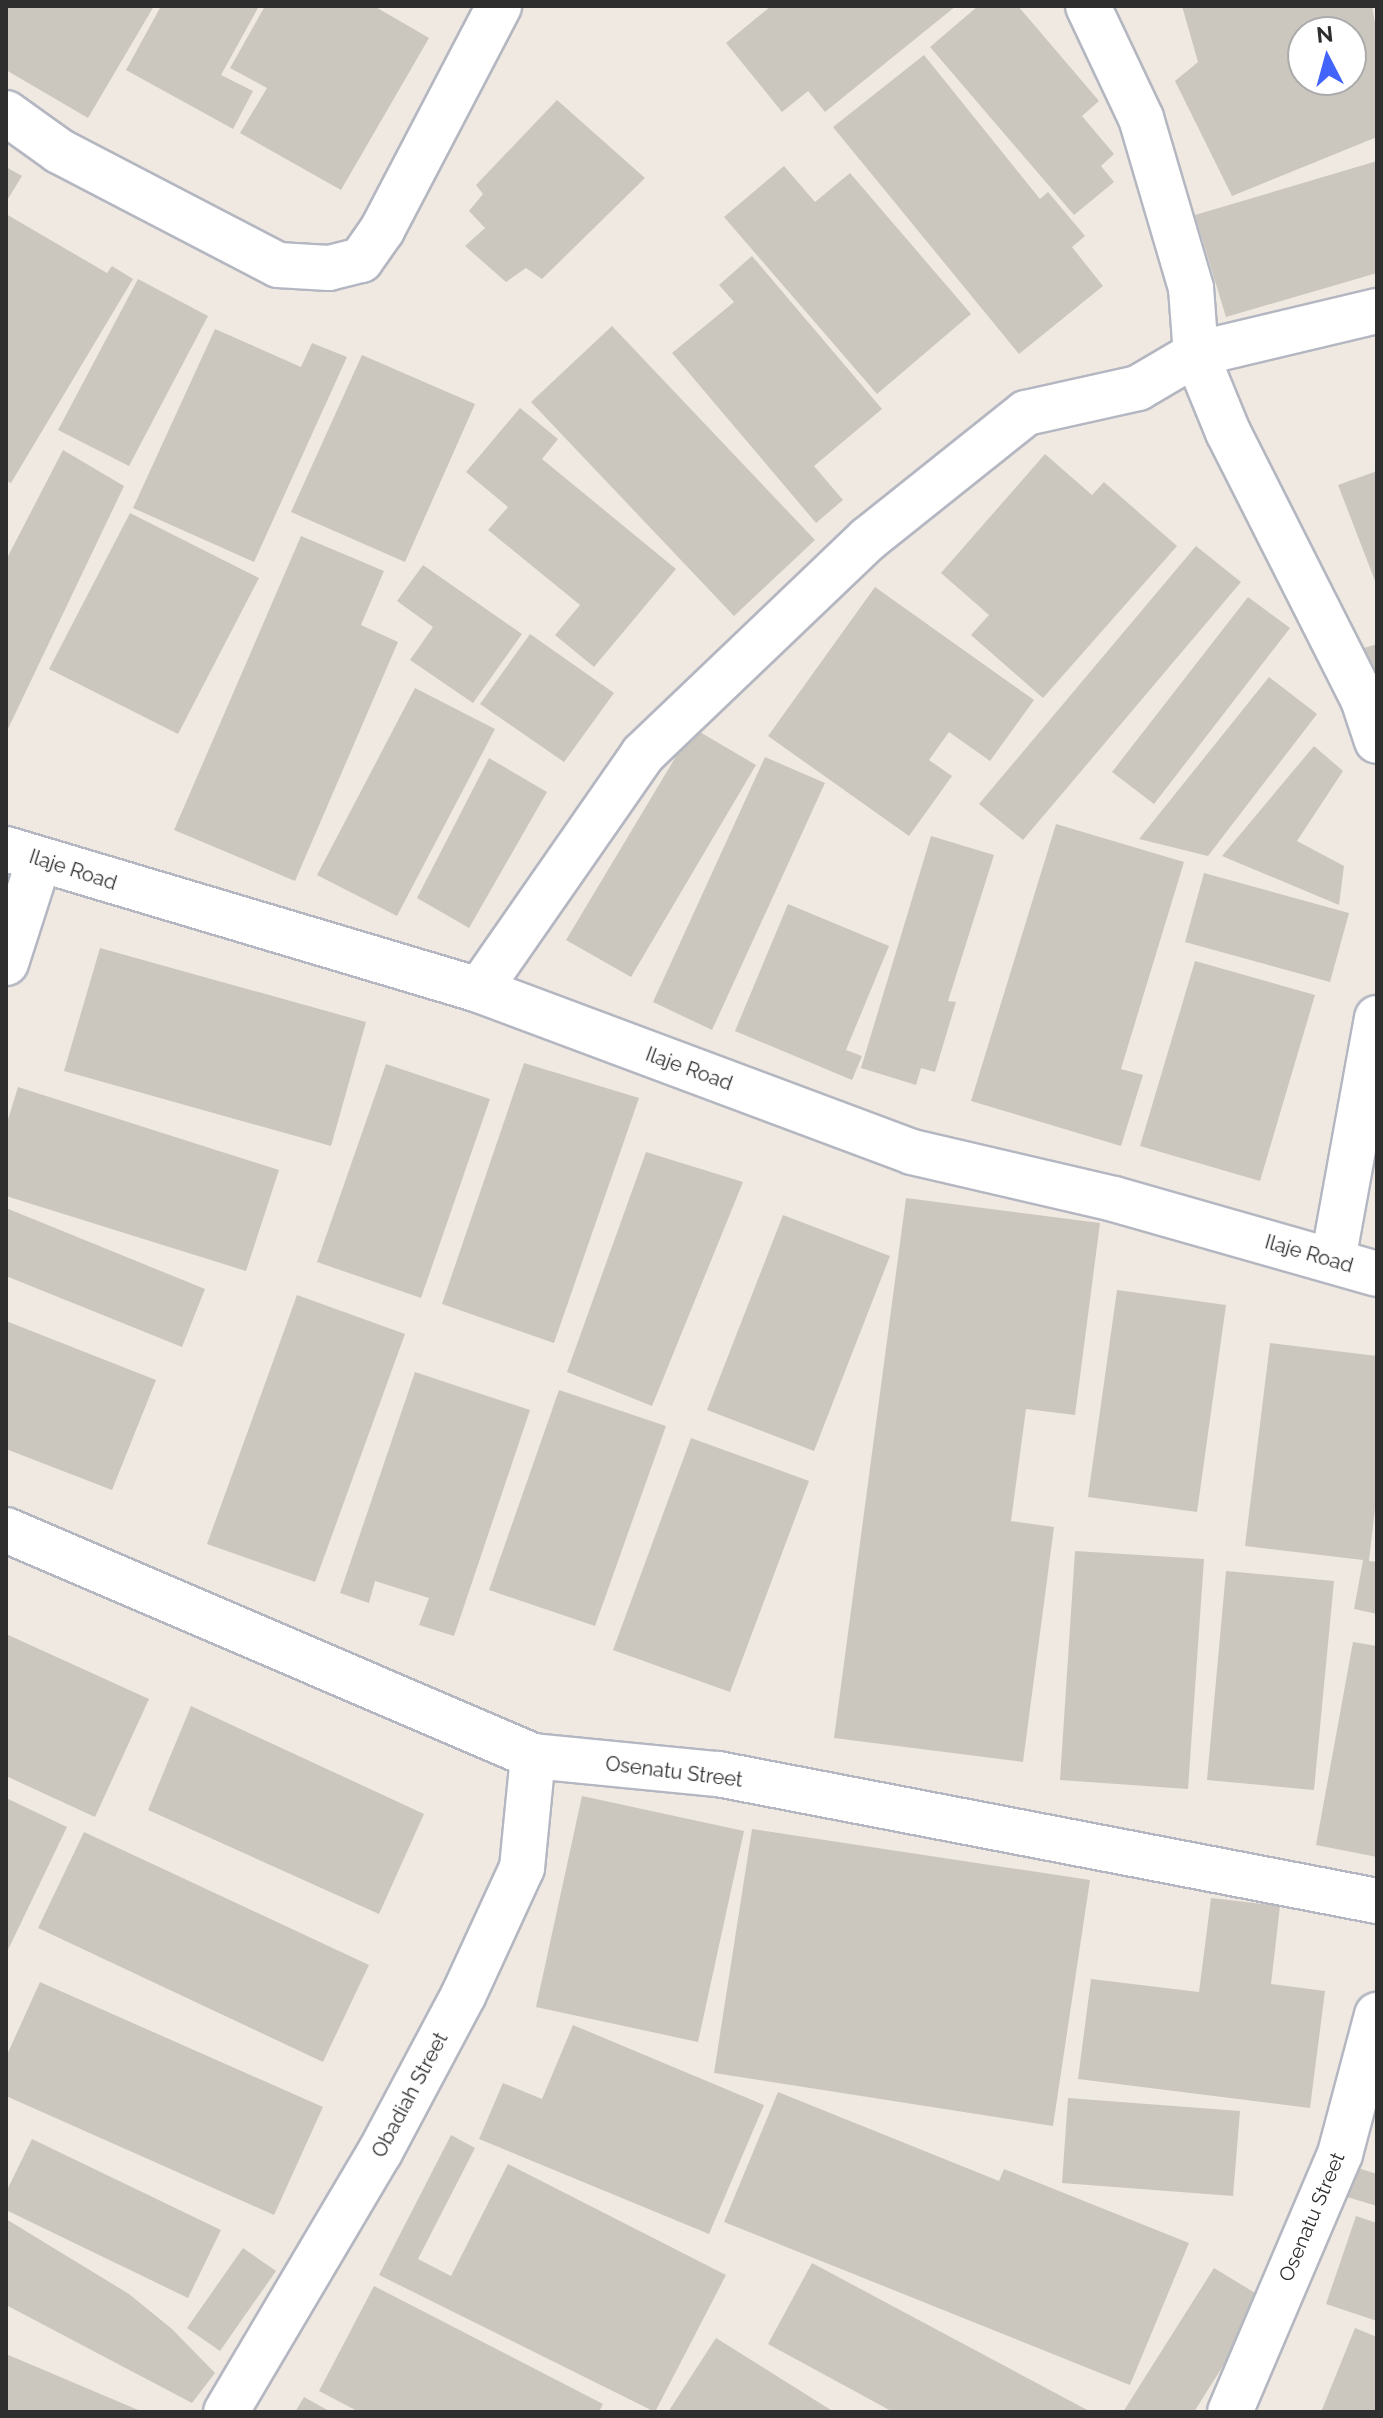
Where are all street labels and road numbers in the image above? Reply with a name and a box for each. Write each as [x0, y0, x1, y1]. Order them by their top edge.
street label: Ilaje Road [26, 845, 120, 895]
street label: Ilaje Road [642, 1042, 736, 1096]
street label: Ilaje Road [1262, 1230, 1356, 1278]
street label: Osenatu Street [604, 1752, 744, 1792]
street label: Obadiah Street [367, 2028, 453, 2162]
street label: Osenatu Street [1274, 2149, 1350, 2285]

